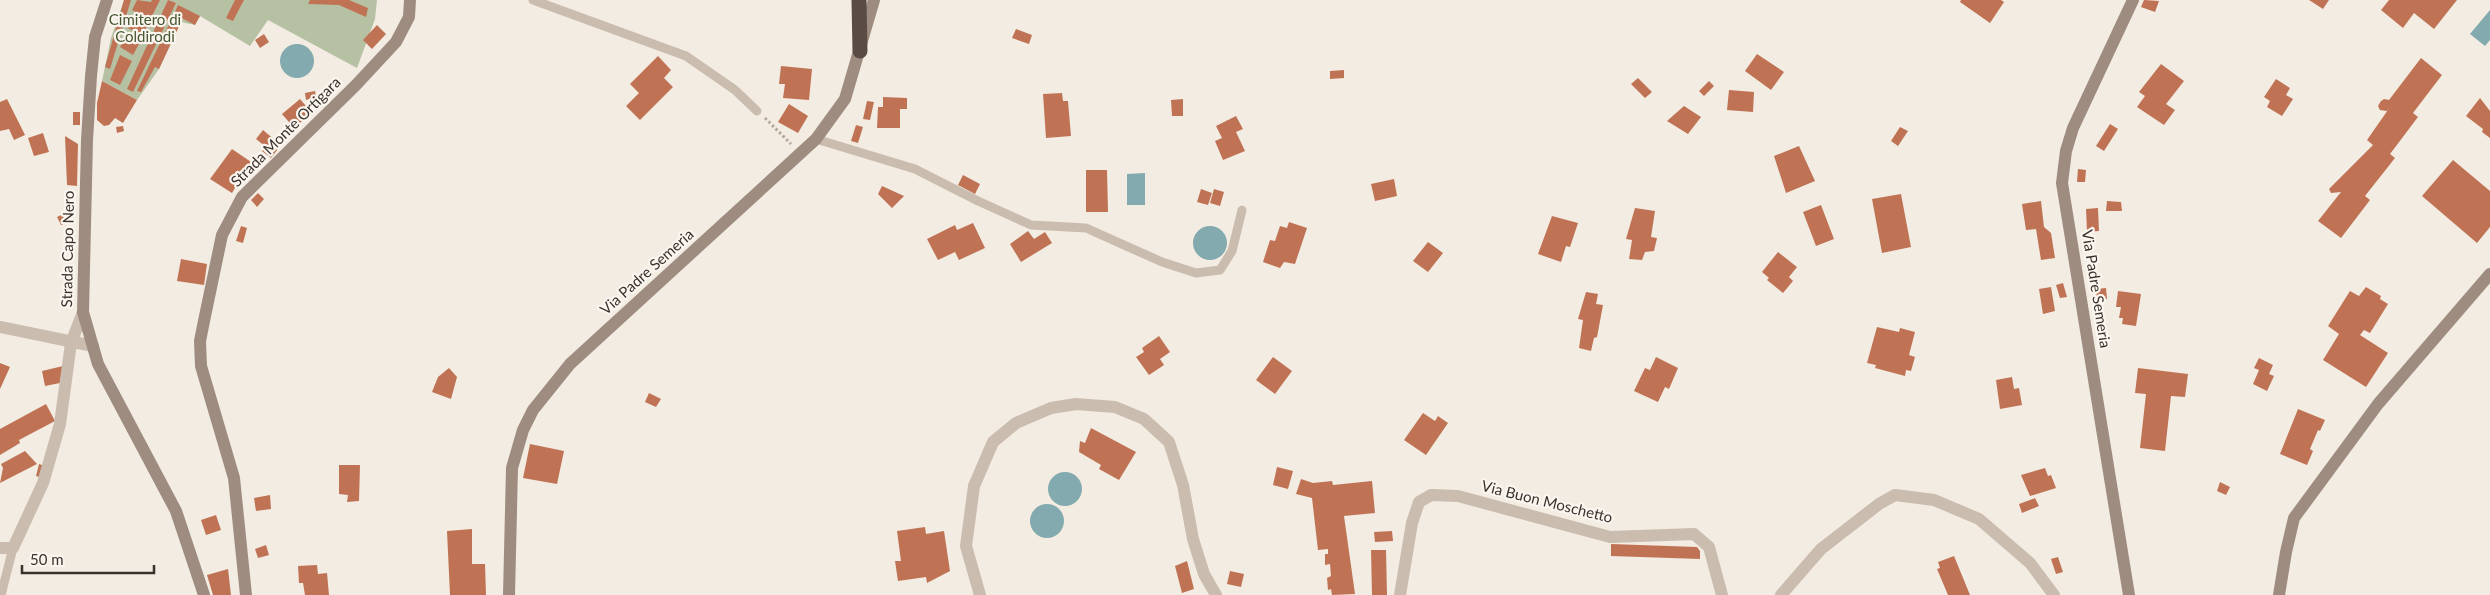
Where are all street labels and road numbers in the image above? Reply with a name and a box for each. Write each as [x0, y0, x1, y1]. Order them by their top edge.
street label: Strada Monte Ortigara [227, 73, 344, 190]
street label: Strada Capo Nero [57, 190, 77, 307]
street label: Via Padre Semeria [596, 225, 697, 318]
street label: Via Padre Semeria [2079, 228, 2115, 349]
street label: Via Buon Moschetto [1480, 476, 1615, 526]

